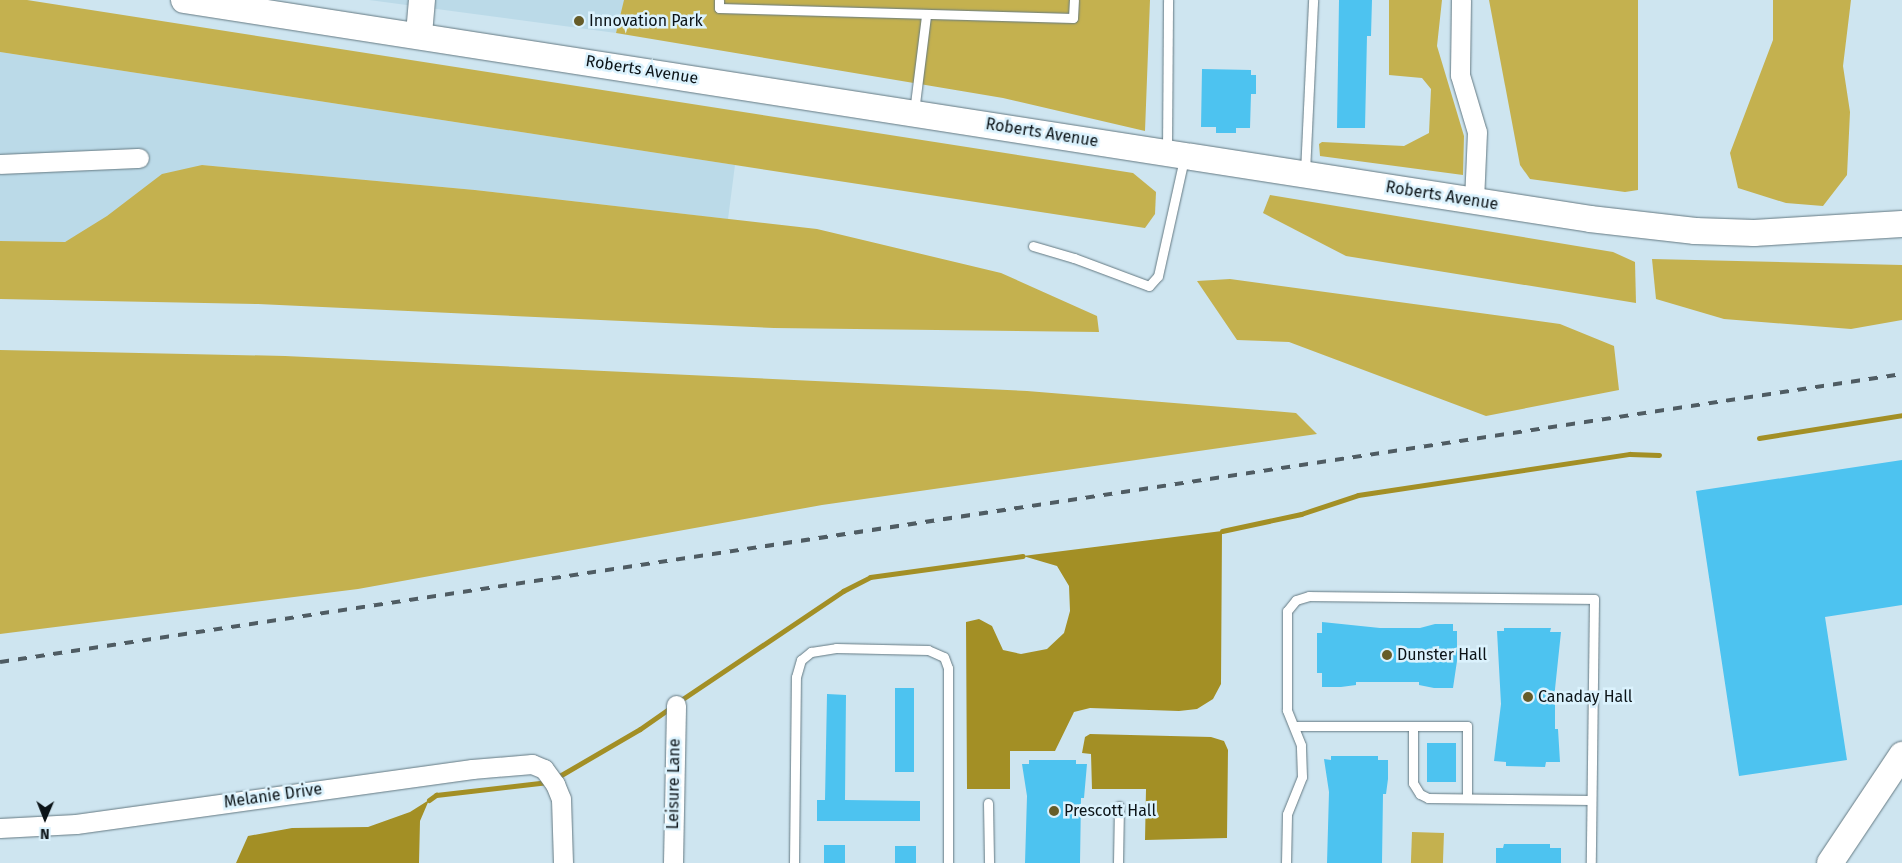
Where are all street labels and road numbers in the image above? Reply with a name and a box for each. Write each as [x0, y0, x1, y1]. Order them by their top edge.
street label: Roberts Avenue [584, 52, 700, 88]
street label: Roberts Avenue [984, 115, 1100, 151]
street label: Roberts Avenue [1384, 178, 1500, 214]
street label: Leisure Lane [664, 738, 684, 830]
street label: Melanie Drive [223, 780, 323, 812]

